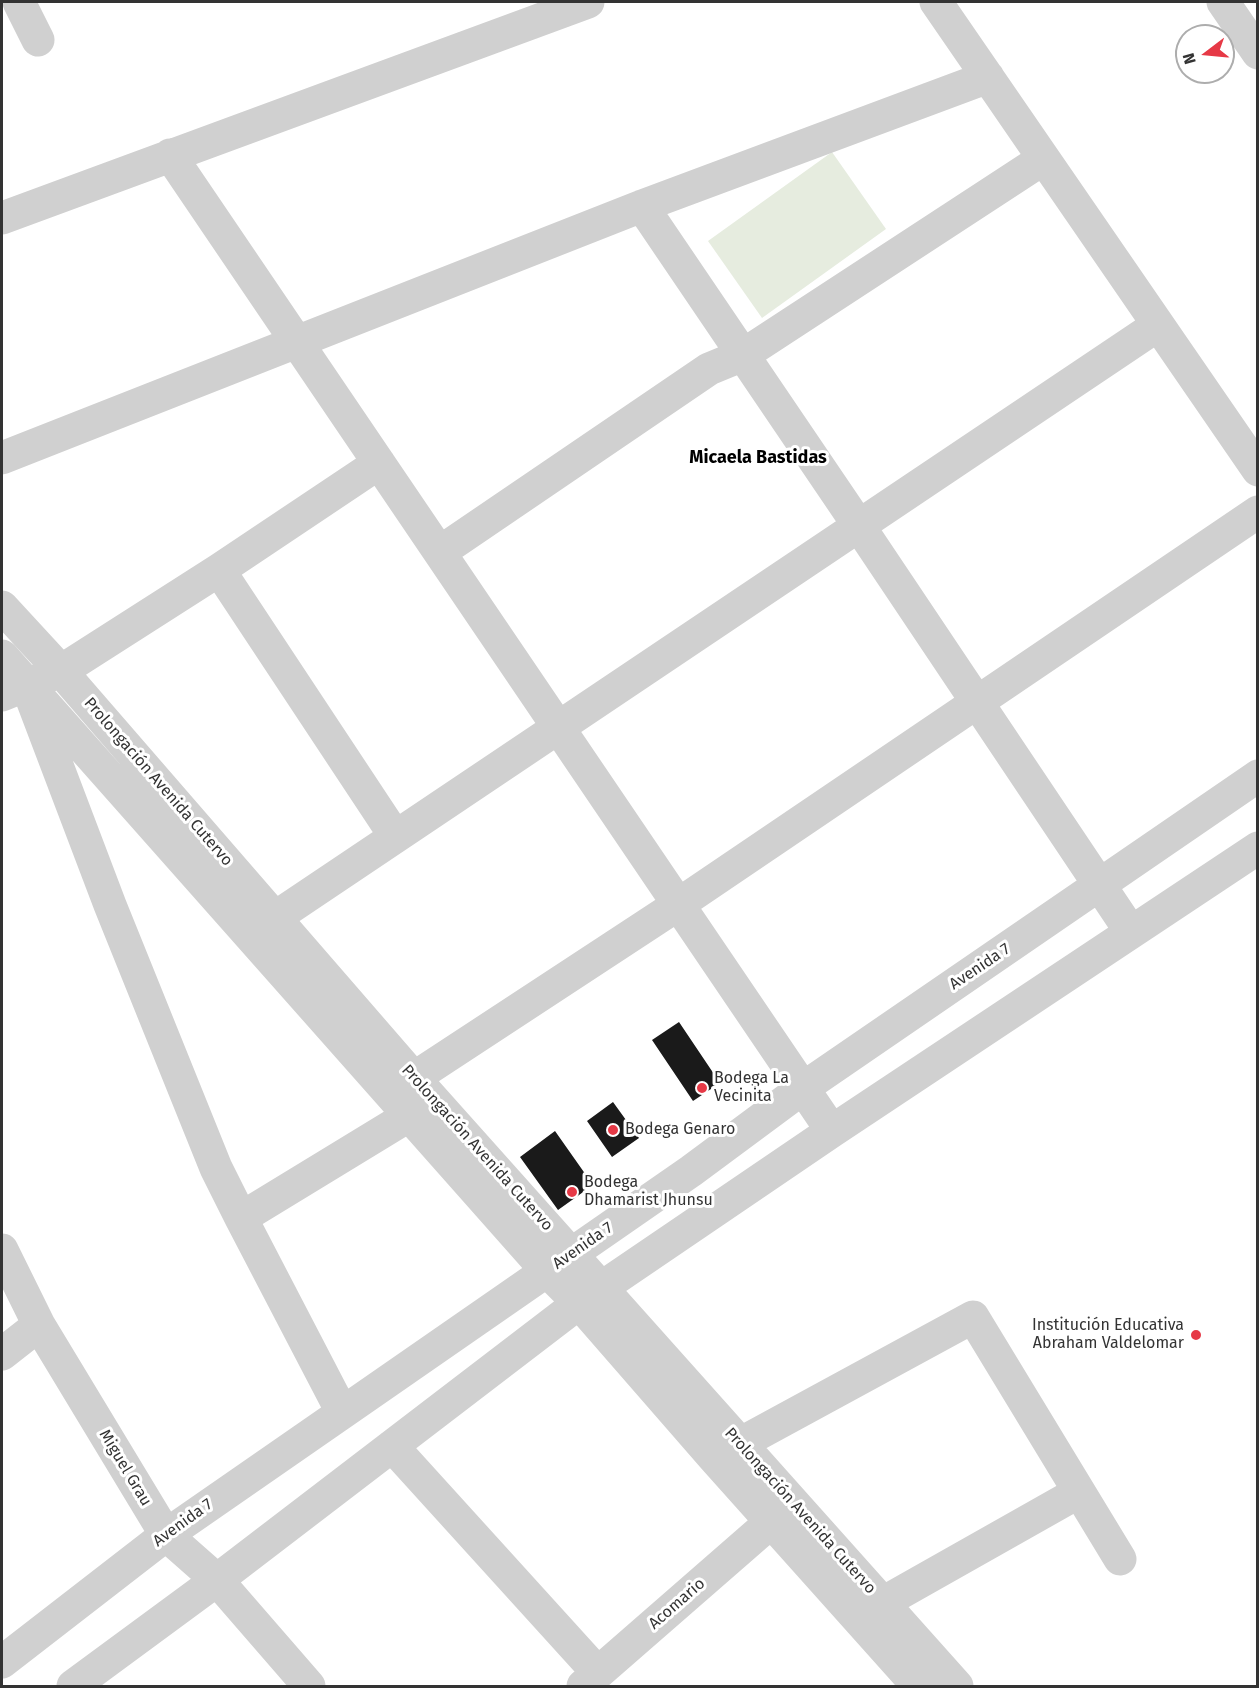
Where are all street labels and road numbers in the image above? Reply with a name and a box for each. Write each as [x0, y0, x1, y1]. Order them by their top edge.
street label: Prolongación Avenida Cutervo [80, 694, 236, 870]
street label: Avenida 7 [946, 940, 1014, 994]
street label: Prolongación Avenida Cutervo [397, 1061, 557, 1235]
street label: Avenida 7 [549, 1218, 617, 1274]
street label: Prolongación Avenida Cutervo [720, 1424, 880, 1598]
street label: Miguel Grau [95, 1426, 155, 1510]
street label: Avenida 7 [149, 1495, 217, 1551]
street label: Acomario [645, 1574, 709, 1634]

